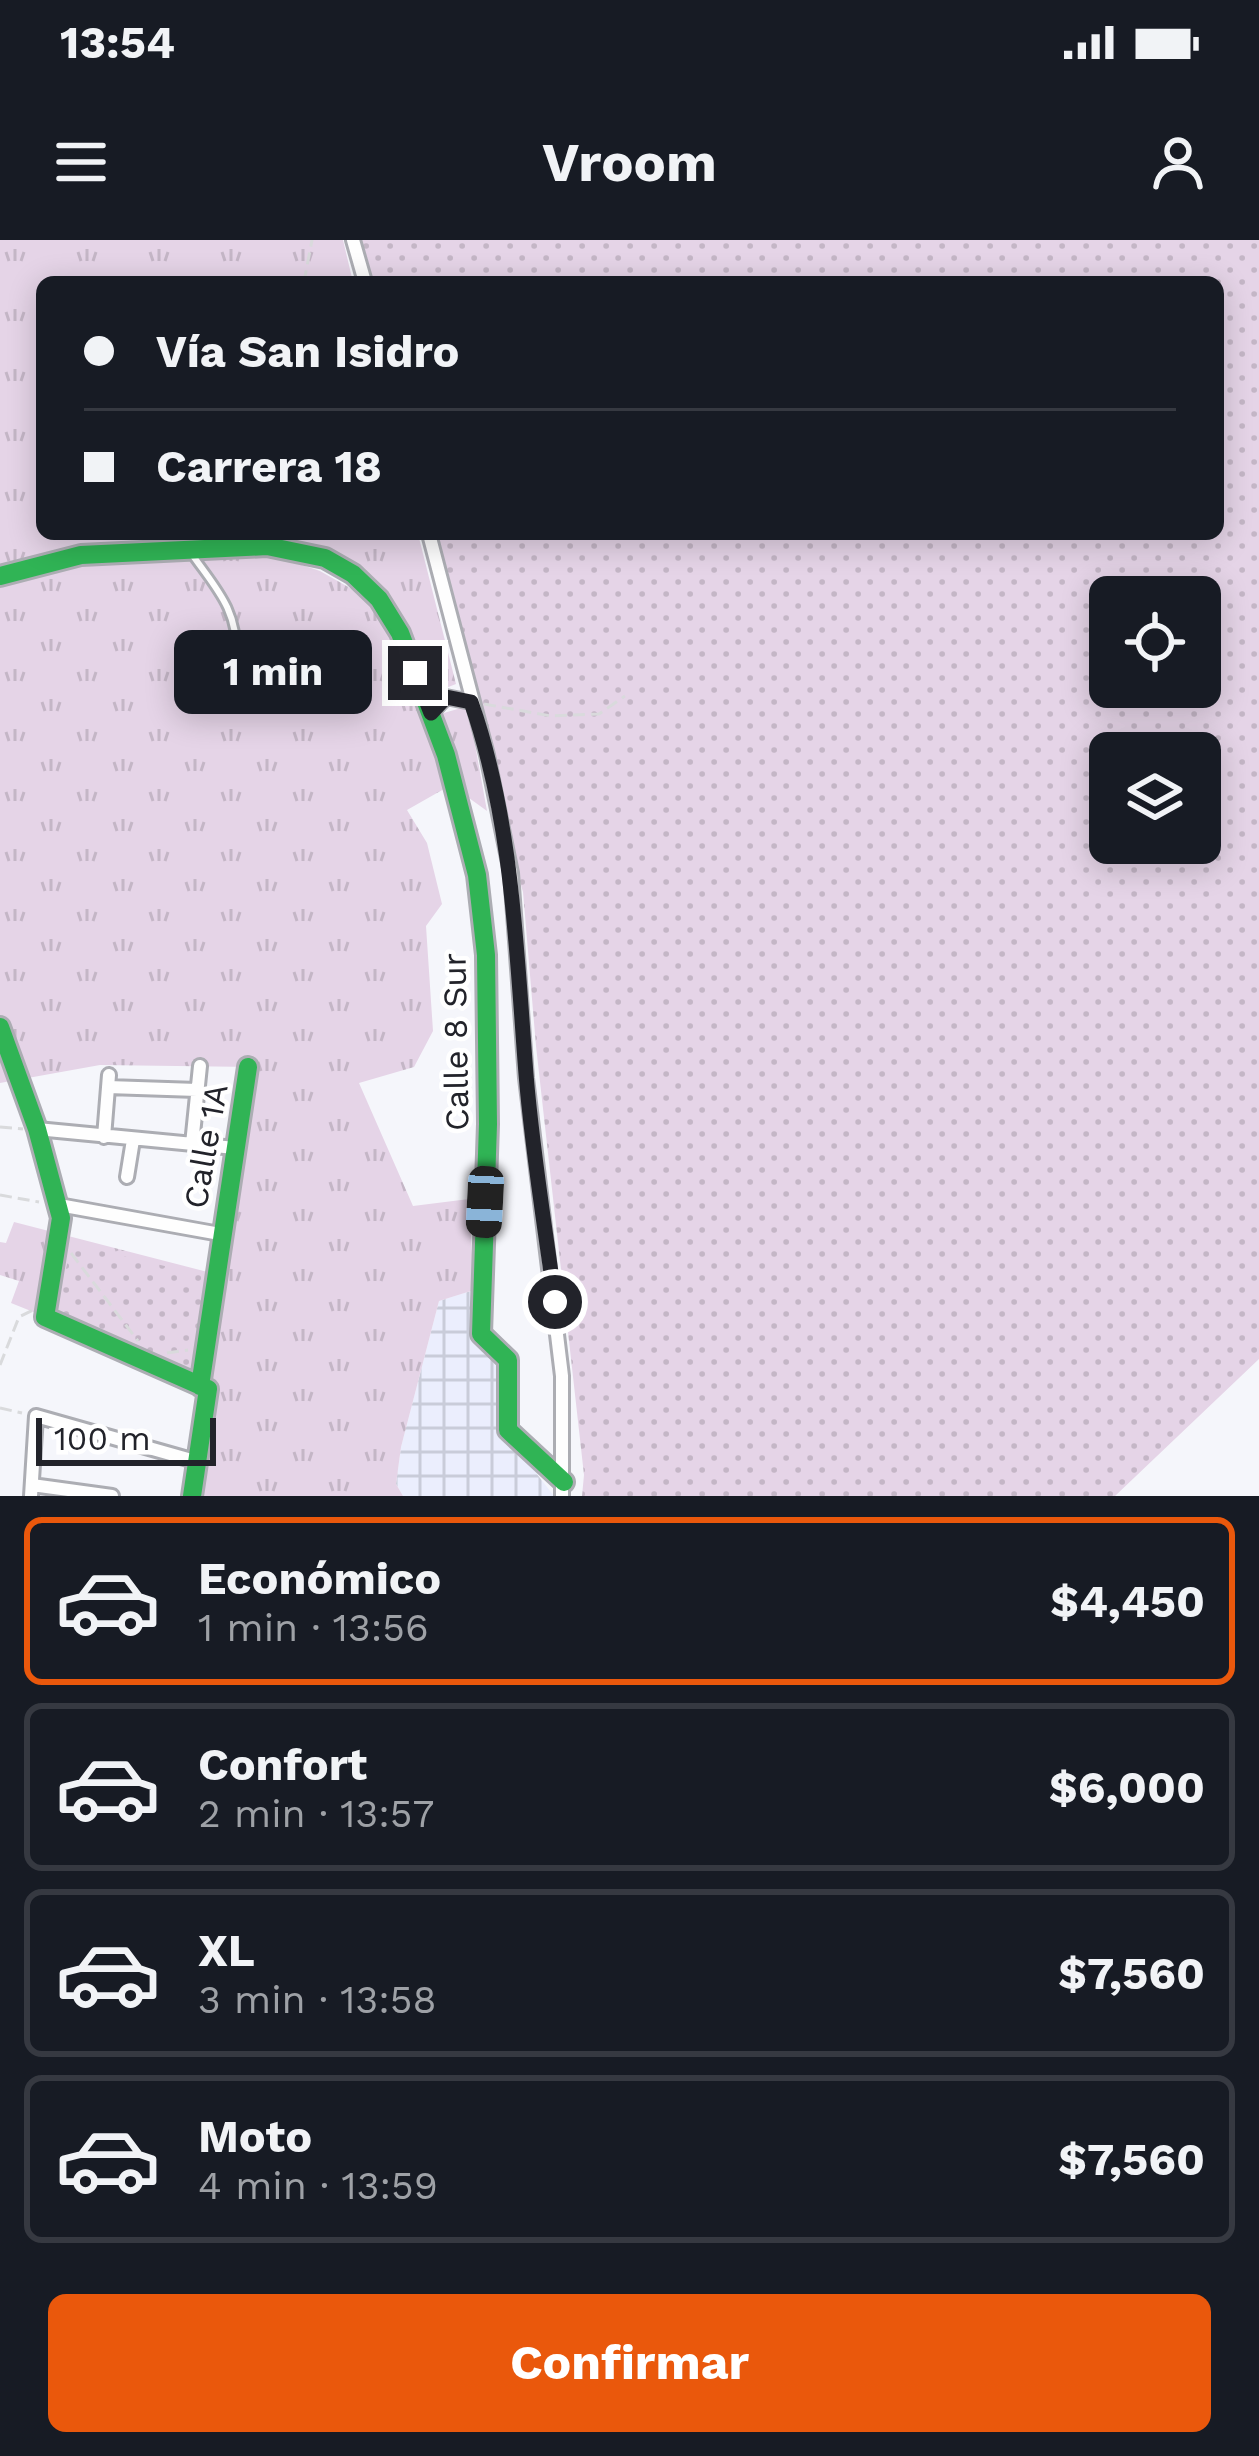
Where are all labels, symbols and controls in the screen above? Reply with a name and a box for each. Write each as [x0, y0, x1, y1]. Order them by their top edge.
text: 13:54 [60, 16, 175, 69]
icon: menu [48, 129, 114, 195]
icon: person [1145, 129, 1211, 195]
text: Vroom [542, 131, 717, 194]
text: Vía San Isidro [156, 325, 459, 378]
text: Carrera 18 [156, 440, 382, 493]
map controls [1089, 576, 1221, 864]
button: locate [1089, 576, 1221, 708]
callout: 1 min [175, 631, 373, 715]
route end [388, 646, 442, 700]
text: 1 min [223, 649, 323, 694]
button: layers [1089, 732, 1221, 864]
street label: Calle 8 Sur [434, 953, 477, 1131]
street label: Calle 1A [175, 1081, 236, 1211]
car [465, 1165, 505, 1239]
route start [528, 1275, 582, 1329]
scale bar [36, 1412, 216, 1465]
text: 100 m [54, 1419, 151, 1458]
icon: car [54, 1547, 162, 1655]
text: Económico [198, 1552, 441, 1605]
text: $4,450 [1050, 1575, 1205, 1628]
text: 1 min · 13:56 [198, 1605, 429, 1650]
icon: car [54, 1733, 162, 1841]
text: Confort [198, 1738, 367, 1791]
text: $6,000 [1049, 1761, 1205, 1814]
text: 2 min · 13:57 [198, 1791, 434, 1836]
icon: car [54, 1919, 162, 2027]
text: XL [198, 1924, 255, 1977]
text: $7,560 [1058, 1947, 1205, 2000]
text: 3 min · 13:58 [198, 1977, 437, 2022]
icon: car [54, 2105, 162, 2213]
text: Moto [198, 2110, 312, 2163]
text: $7,560 [1058, 2133, 1205, 2186]
text: 4 min · 13:59 [198, 2163, 438, 2208]
button: Confirmar [48, 2294, 1211, 2432]

